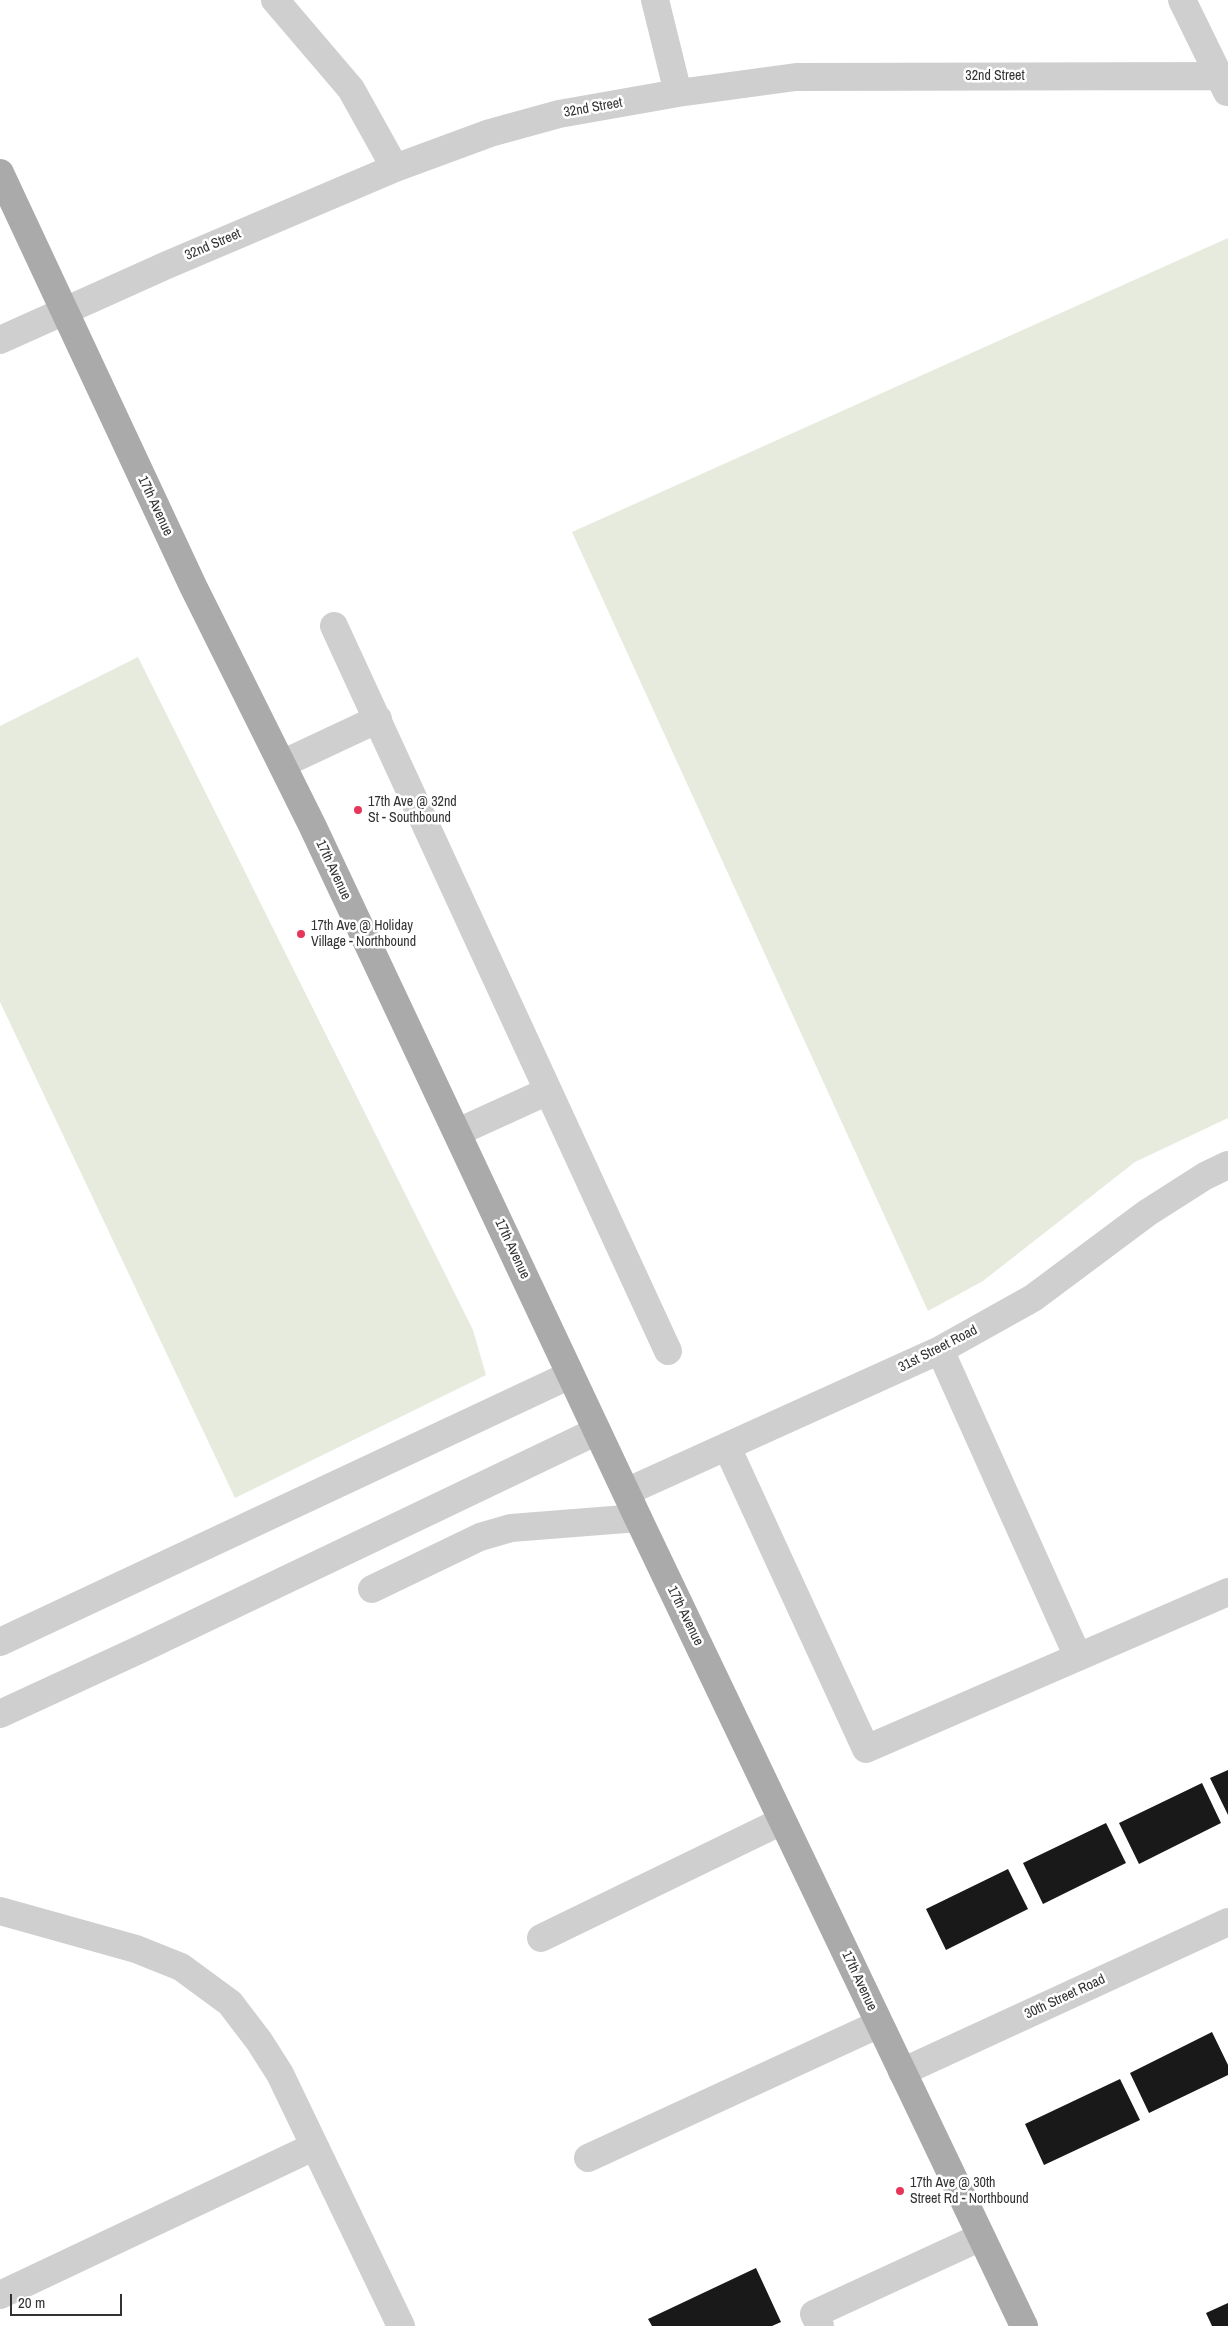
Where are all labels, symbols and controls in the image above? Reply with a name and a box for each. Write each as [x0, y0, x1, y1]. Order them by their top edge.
street label: 32nd Street [965, 68, 1025, 84]
street label: 32nd Street [562, 95, 624, 121]
street label: 32nd Street [182, 226, 244, 264]
street label: 17th Avenue [134, 473, 176, 539]
place label: 17th Ave @ 32nd St - Southbound [368, 794, 457, 826]
marker: 17th Ave @ 32nd St - Southbound [352, 804, 364, 816]
street label: 17th Avenue [312, 837, 354, 903]
place label: 17th Ave @ Holiday Village - Northbound [311, 918, 416, 950]
marker: 17th Ave @ Holiday Village - Northbound [295, 928, 307, 940]
street label: 17th Avenue [491, 1216, 533, 1282]
street label: 31st Street Road [896, 1322, 980, 1376]
street label: 17th Avenue [663, 1583, 707, 1649]
street label: 17th Avenue [838, 1948, 880, 2014]
street label: 30th Street Road [1022, 1971, 1108, 2023]
place label: 17th Ave @ 30th Street Rd - Northbound [910, 2175, 1029, 2208]
marker: 17th Ave @ 30th Street Rd - Northbound [894, 2185, 906, 2197]
scale bar [12, 2284, 125, 2316]
text: 20 m [18, 2292, 45, 2313]

